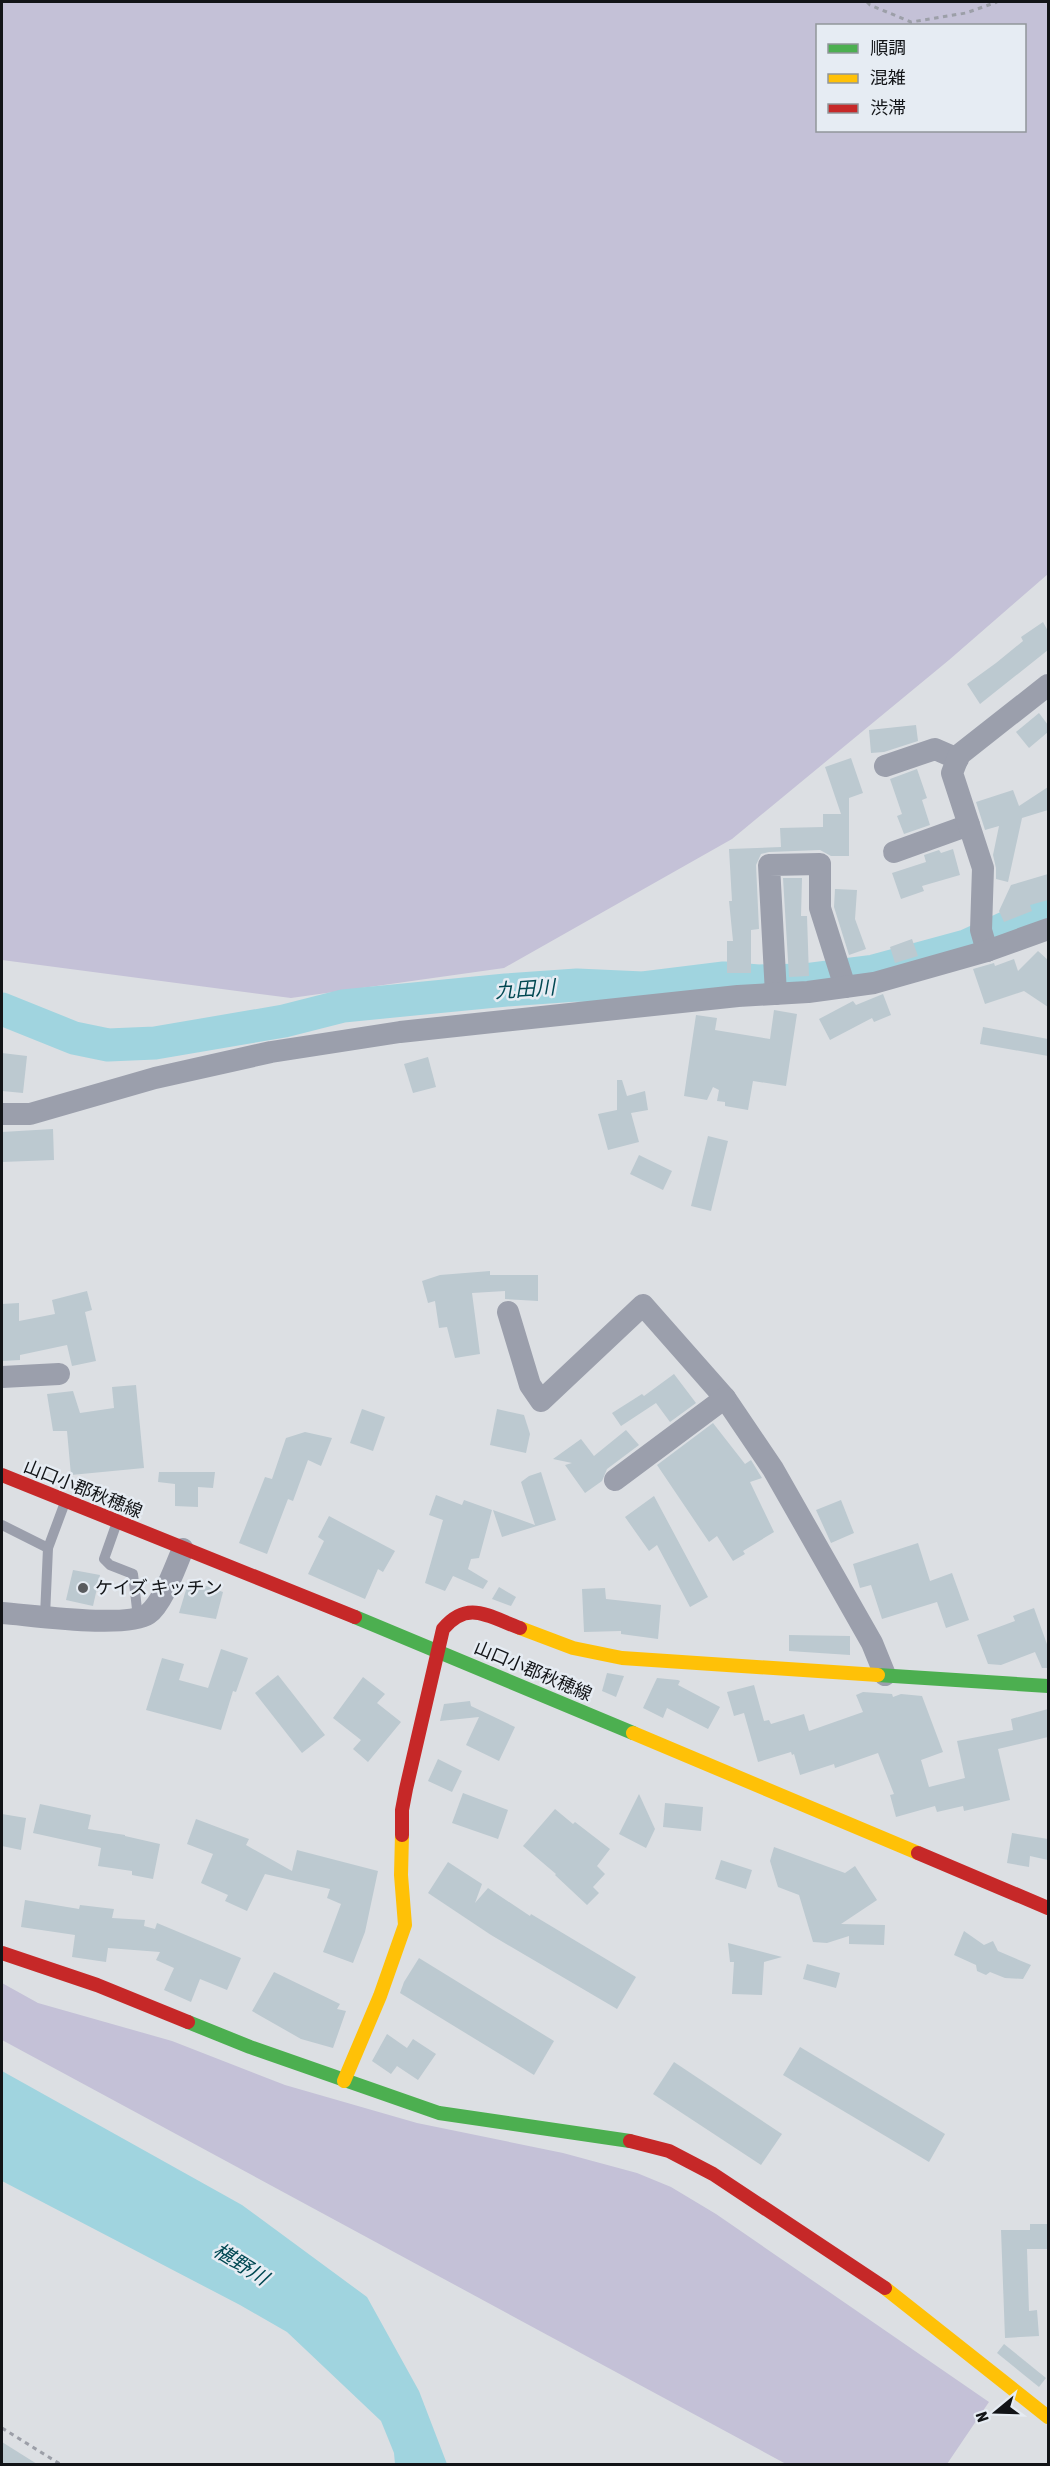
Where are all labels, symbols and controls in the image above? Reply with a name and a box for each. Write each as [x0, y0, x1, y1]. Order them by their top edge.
legend [816, 24, 1026, 132]
text: 順調 [870, 37, 906, 58]
text: 混雑 [870, 67, 906, 88]
text: 渋滞 [870, 97, 906, 118]
water label: 九田川 [494, 975, 558, 1002]
street label: 山口小郡秋穂線 [21, 1455, 146, 1522]
place label: ケイズ キッチン [95, 1577, 223, 1598]
marker: ケイズ キッチン [76, 1581, 90, 1595]
street label: 山口小郡秋穂線 [471, 1636, 595, 1705]
water label: 椹野川 [210, 2238, 274, 2290]
north arrow [966, 2382, 1026, 2442]
text: N [972, 2409, 992, 2424]

